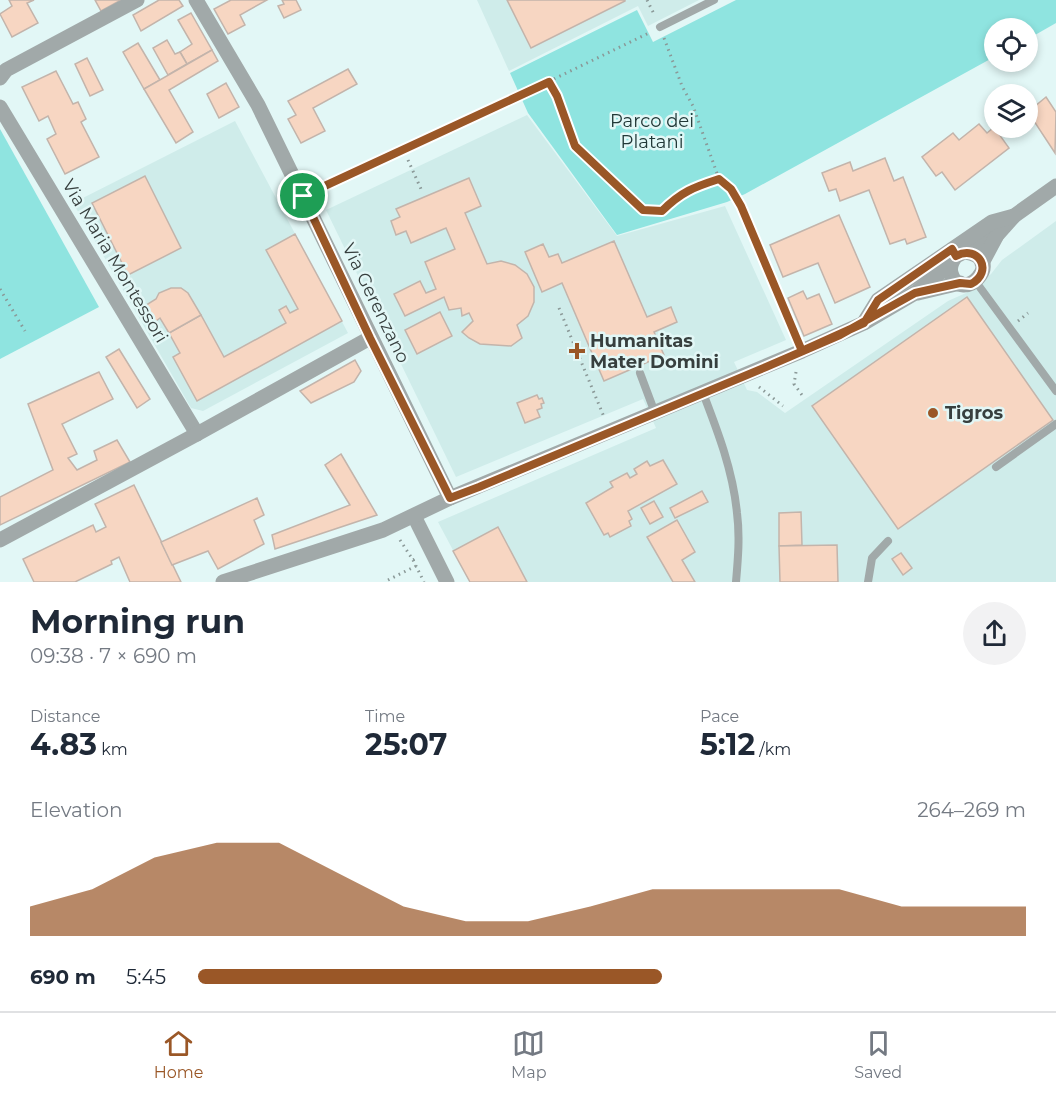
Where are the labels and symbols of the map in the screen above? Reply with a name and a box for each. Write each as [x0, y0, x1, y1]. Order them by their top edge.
park label: Parco dei Platani [610, 110, 694, 153]
pin [277, 170, 328, 221]
street label: Via Maria Montessori [57, 175, 173, 347]
street label: Via Gerenzano [338, 240, 414, 366]
place label: Humanitas Mater Domini [590, 330, 719, 373]
marker: Humanitas Mater Domini [568, 342, 586, 360]
place label: Tigros [945, 402, 1004, 424]
marker: Tigros [926, 406, 940, 420]

